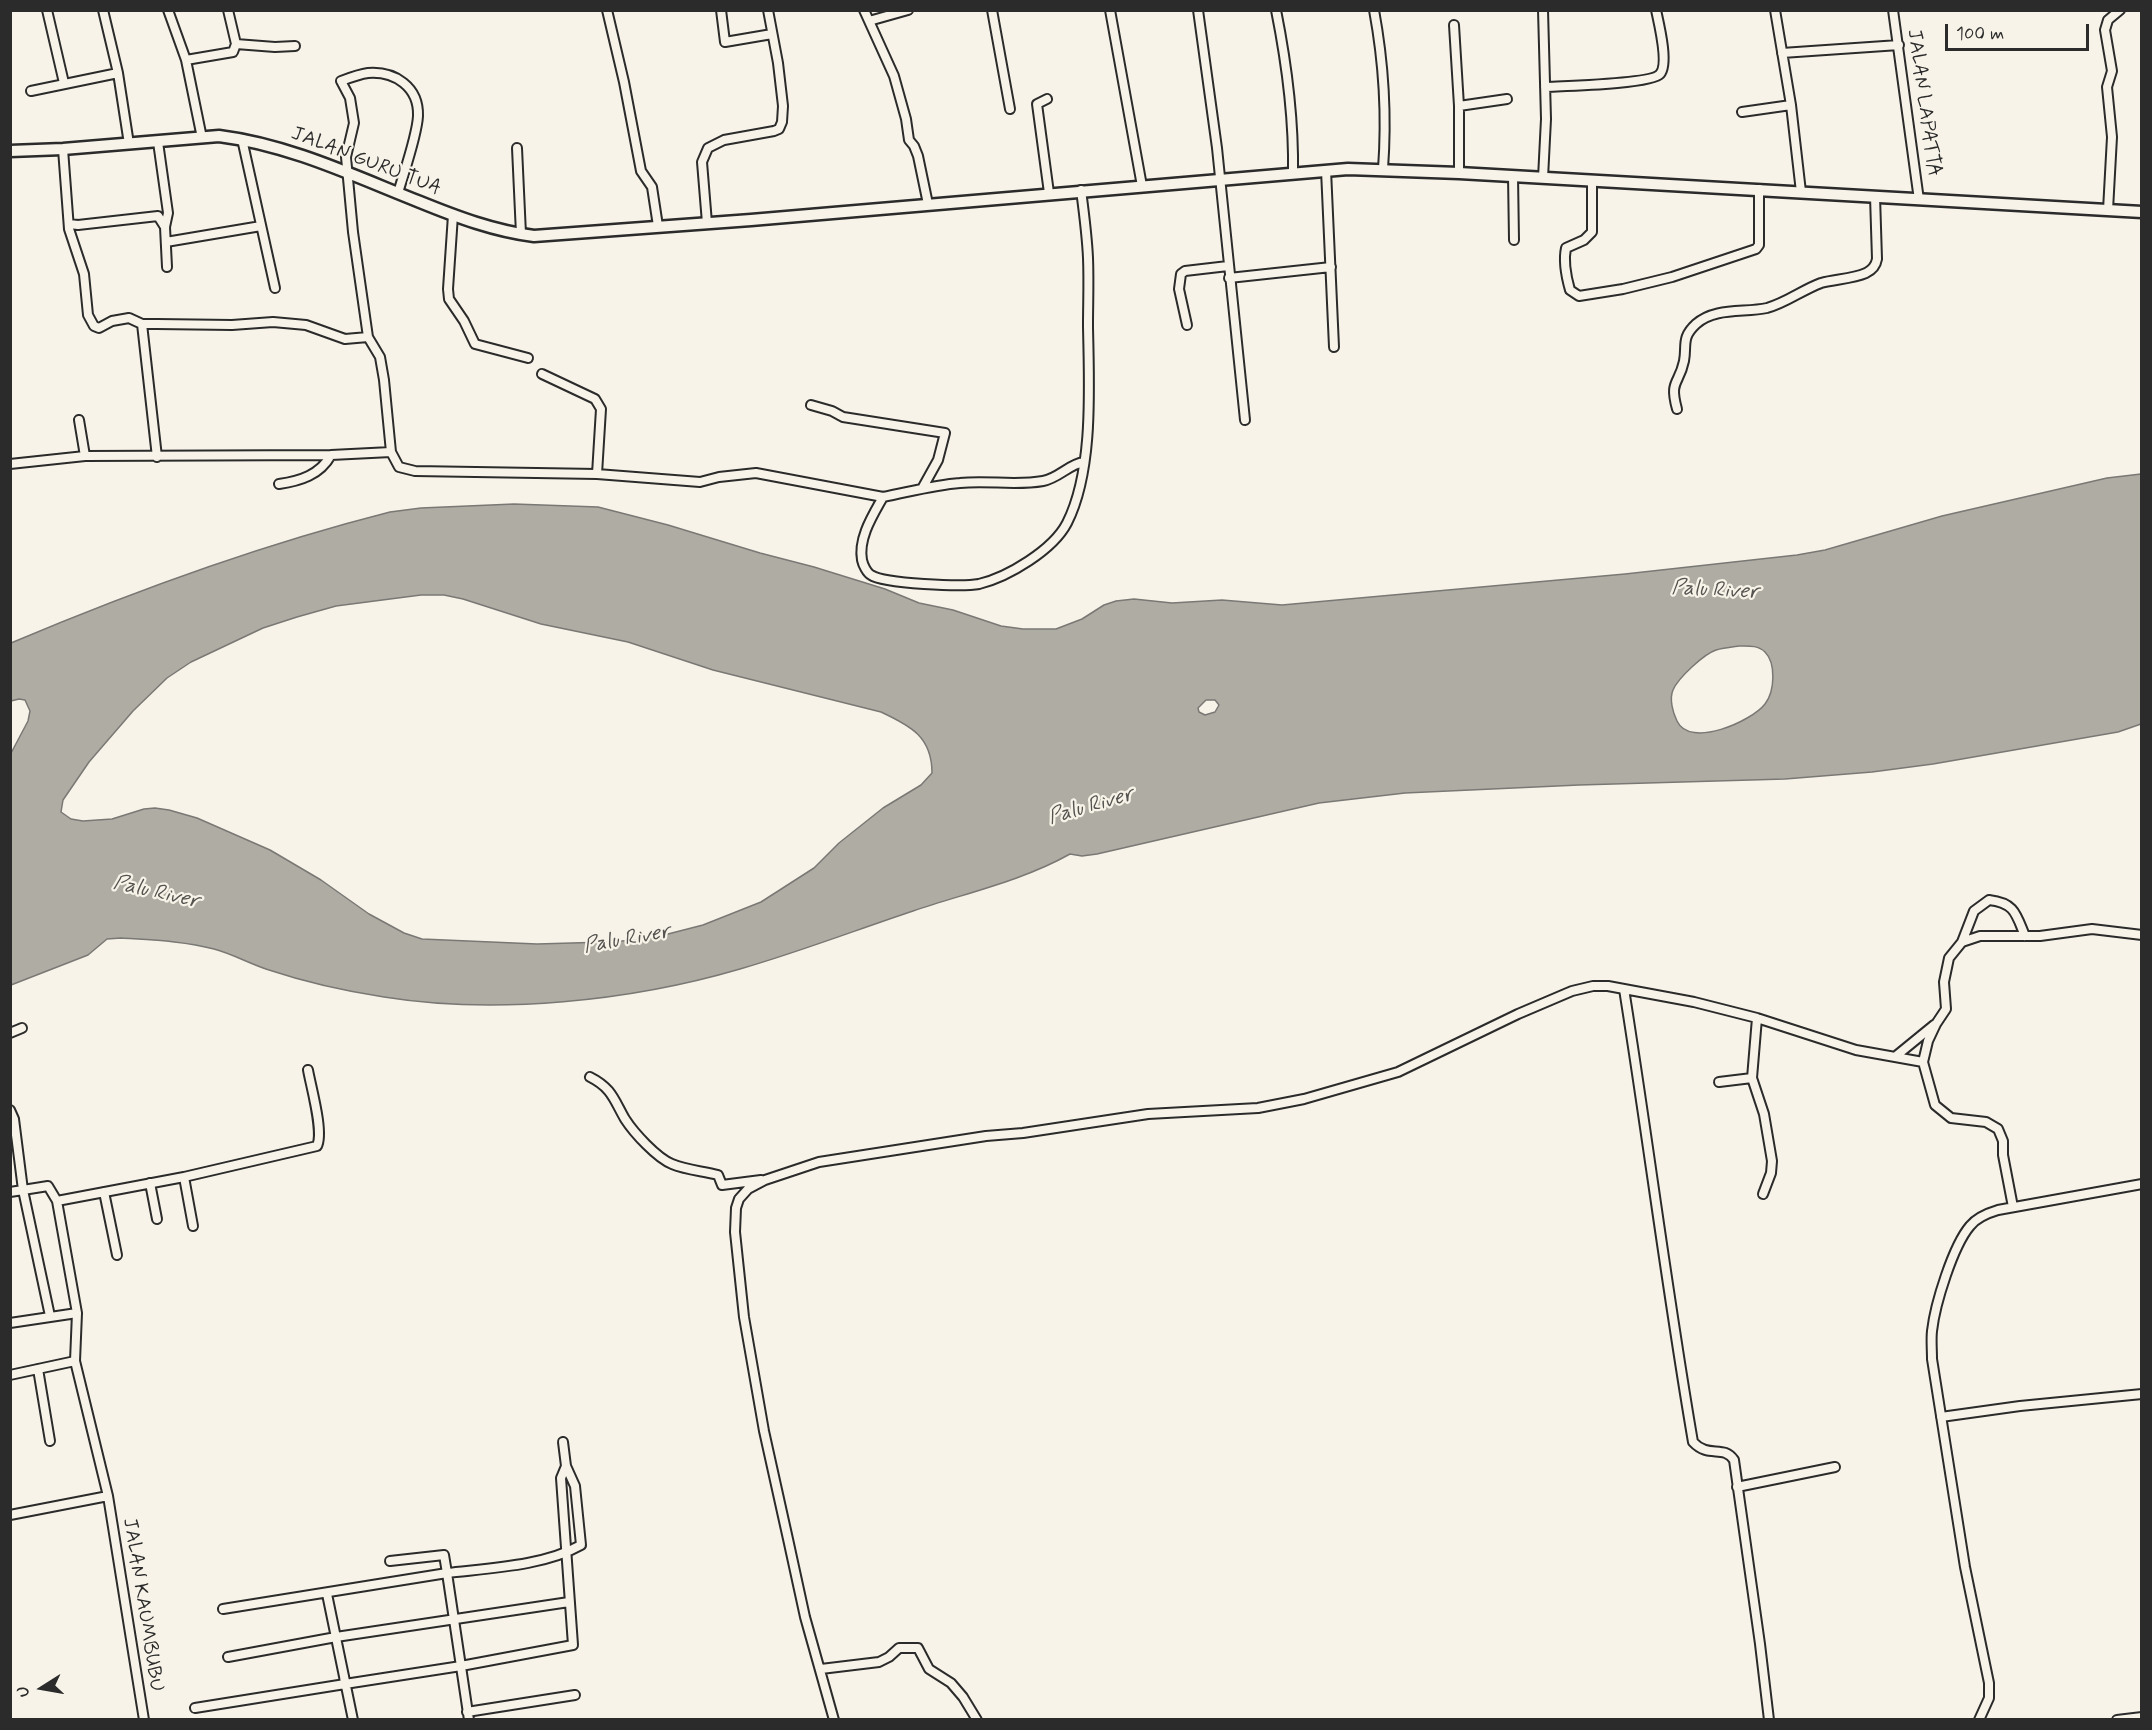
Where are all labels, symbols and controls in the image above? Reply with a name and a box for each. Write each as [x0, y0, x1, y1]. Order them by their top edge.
scale bar [1948, 12, 2092, 50]
text: 100 m [1956, 22, 2004, 46]
street label: JALAN LAPATTA [1901, 28, 1945, 178]
street label: JALAN GURU TUA [288, 122, 444, 202]
water label: Palu River [1671, 576, 1759, 606]
water label: Palu River [1046, 783, 1136, 831]
water label: Palu River [111, 871, 201, 915]
water label: Palu River [582, 920, 672, 960]
street label: JALAN KAUMBUBU [116, 1516, 168, 1694]
north arrow [12, 1658, 72, 1718]
text: U [13, 1684, 35, 1699]

